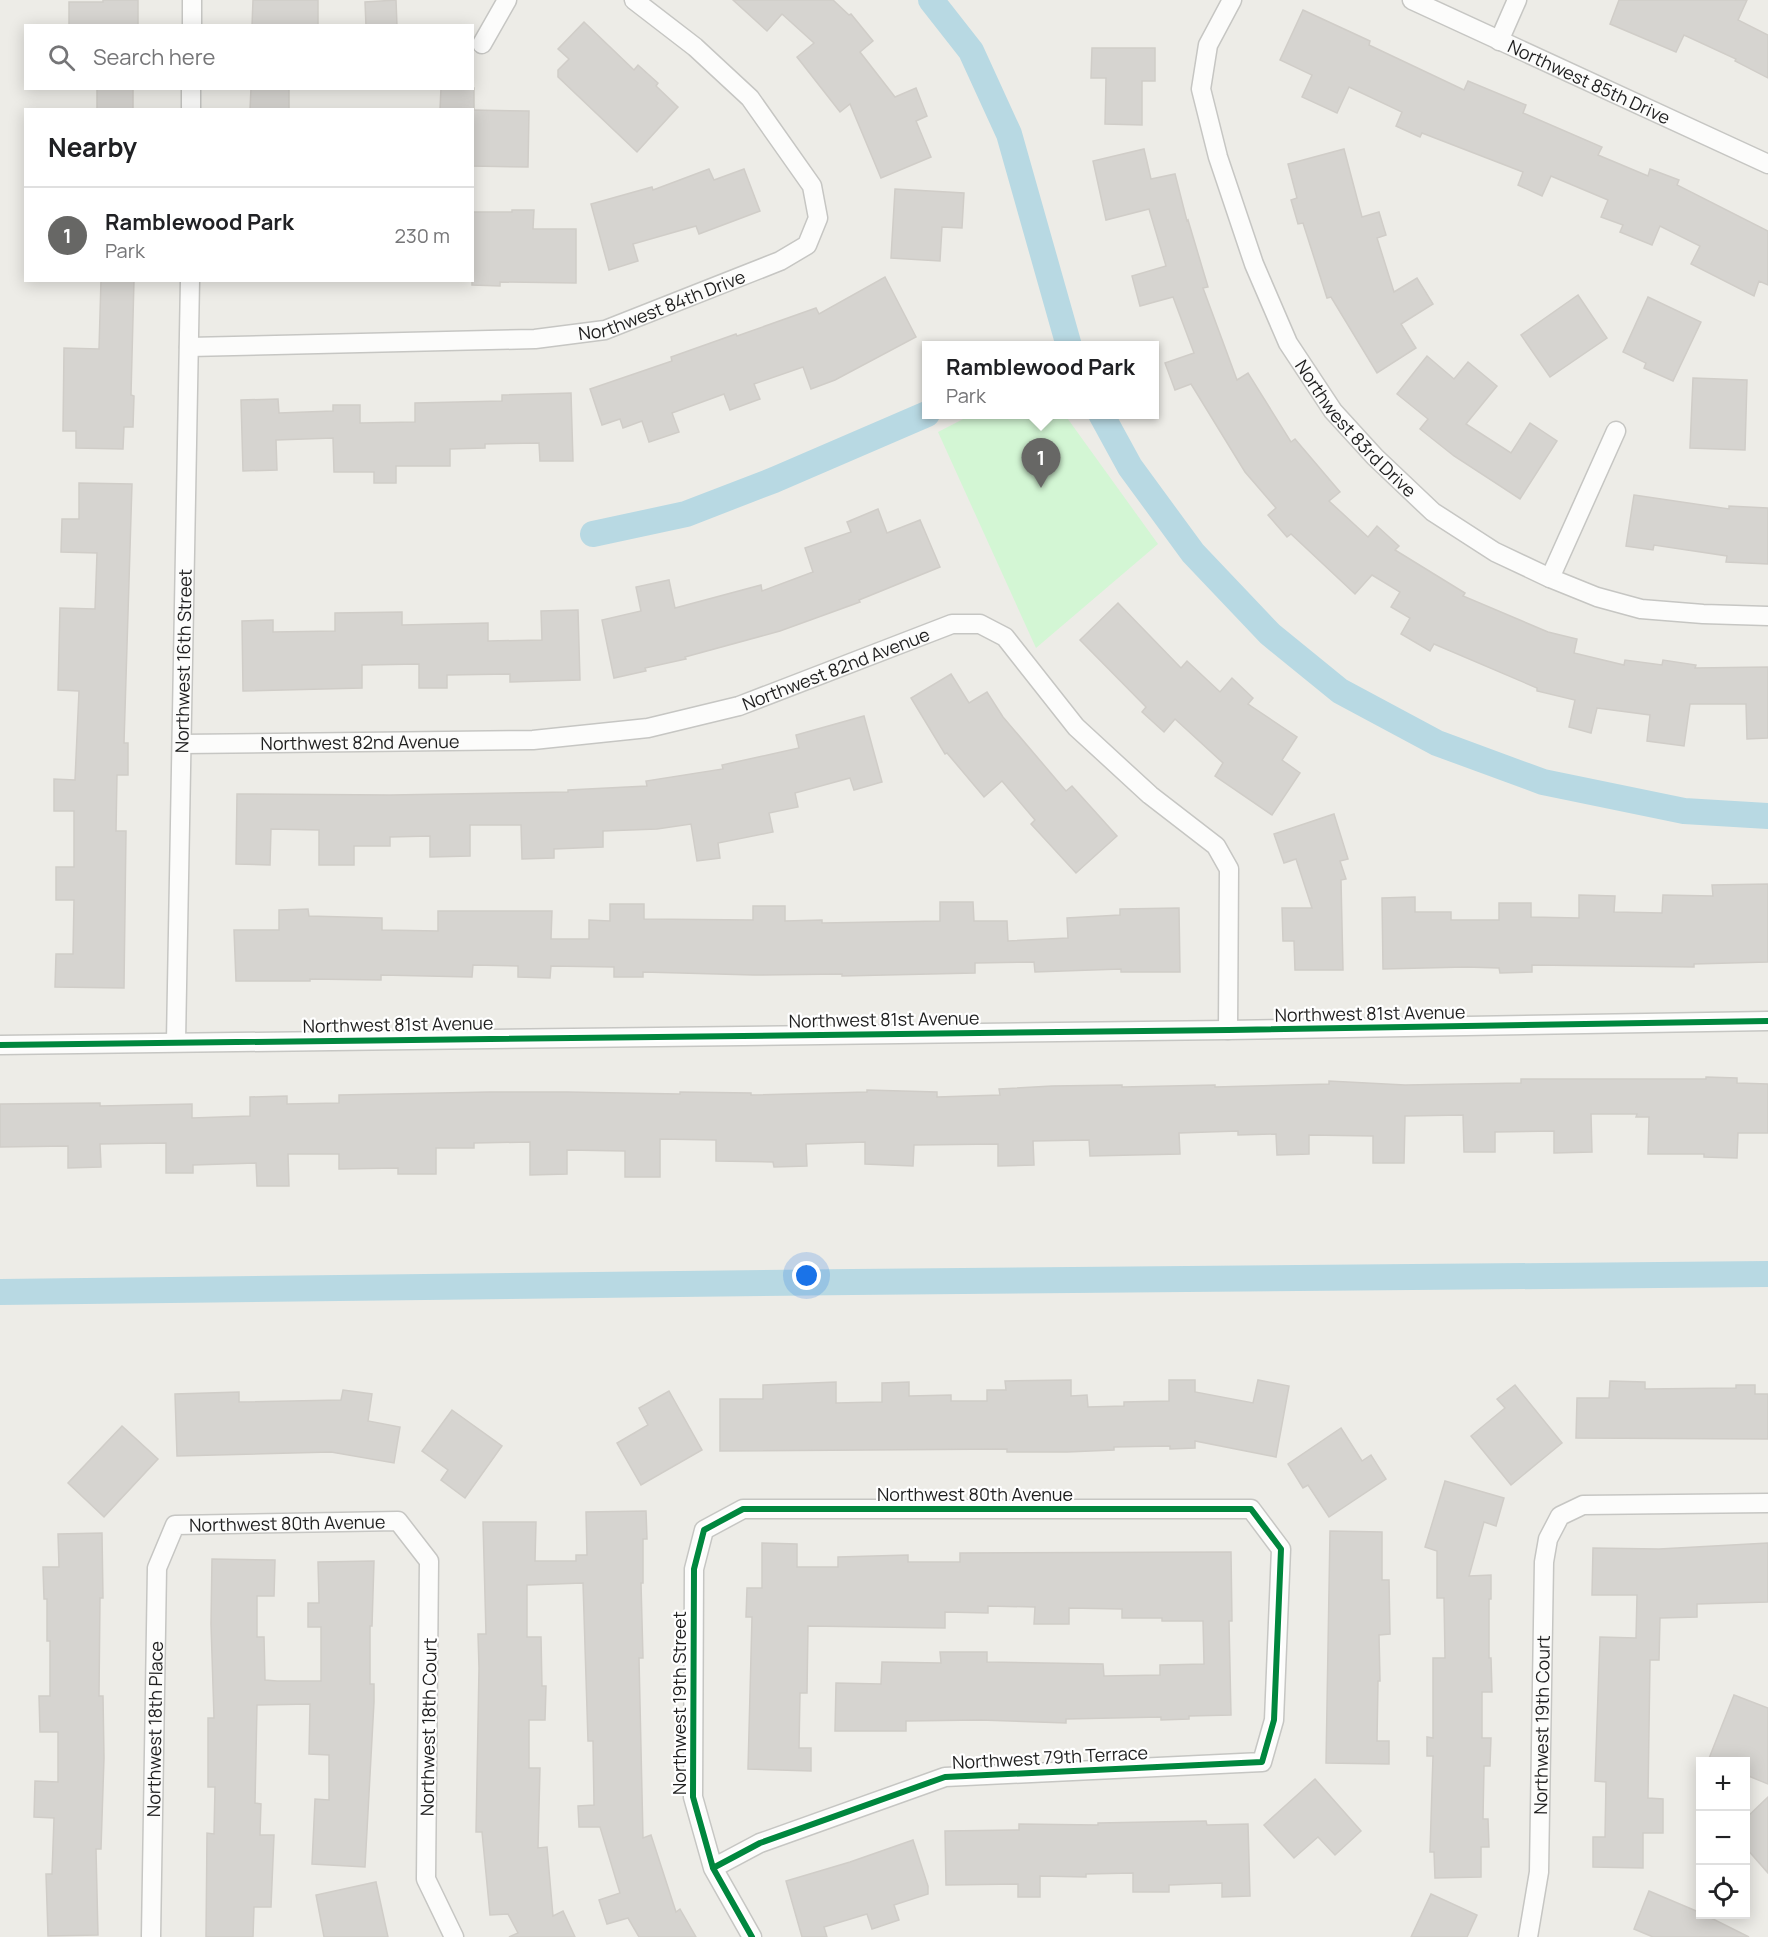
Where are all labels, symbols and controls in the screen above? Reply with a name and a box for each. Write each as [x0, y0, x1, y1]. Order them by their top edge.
search box [24, 24, 474, 90]
street label: Northwest 85th Drive [1504, 34, 1674, 129]
icon: search [45, 41, 78, 74]
text: Search here [93, 42, 215, 72]
text: Nearby [48, 129, 137, 165]
text: Ramblewood Park [105, 207, 294, 237]
text: 1 [63, 222, 72, 249]
text: 230 m [394, 222, 450, 249]
text: Park [105, 237, 145, 264]
street label: Northwest 84th Drive [577, 264, 749, 345]
popup [922, 341, 1159, 419]
text: Ramblewood Park [946, 352, 1135, 382]
street label: Northwest 83rd Drive [1290, 355, 1422, 502]
text: Park [946, 382, 986, 409]
pin: 1 [1022, 438, 1060, 488]
street label: Northwest 16th Street [169, 569, 197, 753]
street label: Northwest 82nd Avenue [739, 622, 933, 716]
street label: Northwest 82nd Avenue [260, 729, 460, 755]
street label: Northwest 81st Avenue [1274, 999, 1466, 1027]
street label: Northwest 81st Avenue [788, 1005, 980, 1033]
street label: Northwest 81st Avenue [302, 1010, 494, 1038]
your location [792, 1261, 821, 1290]
street label: Northwest 80th Avenue [877, 1482, 1073, 1506]
street label: Northwest 80th Avenue [189, 1509, 386, 1537]
street label: Northwest 19th Street [667, 1611, 691, 1795]
street label: Northwest 19th Court [1528, 1635, 1555, 1815]
street label: Northwest 18th Court [414, 1638, 442, 1816]
street label: Northwest 18th Place [141, 1641, 168, 1817]
street label: Northwest 79th Terrace [952, 1740, 1148, 1774]
map controls [1696, 1757, 1750, 1919]
button: + [1696, 1757, 1750, 1811]
button: − [1696, 1811, 1750, 1865]
button: locate [1696, 1865, 1750, 1919]

